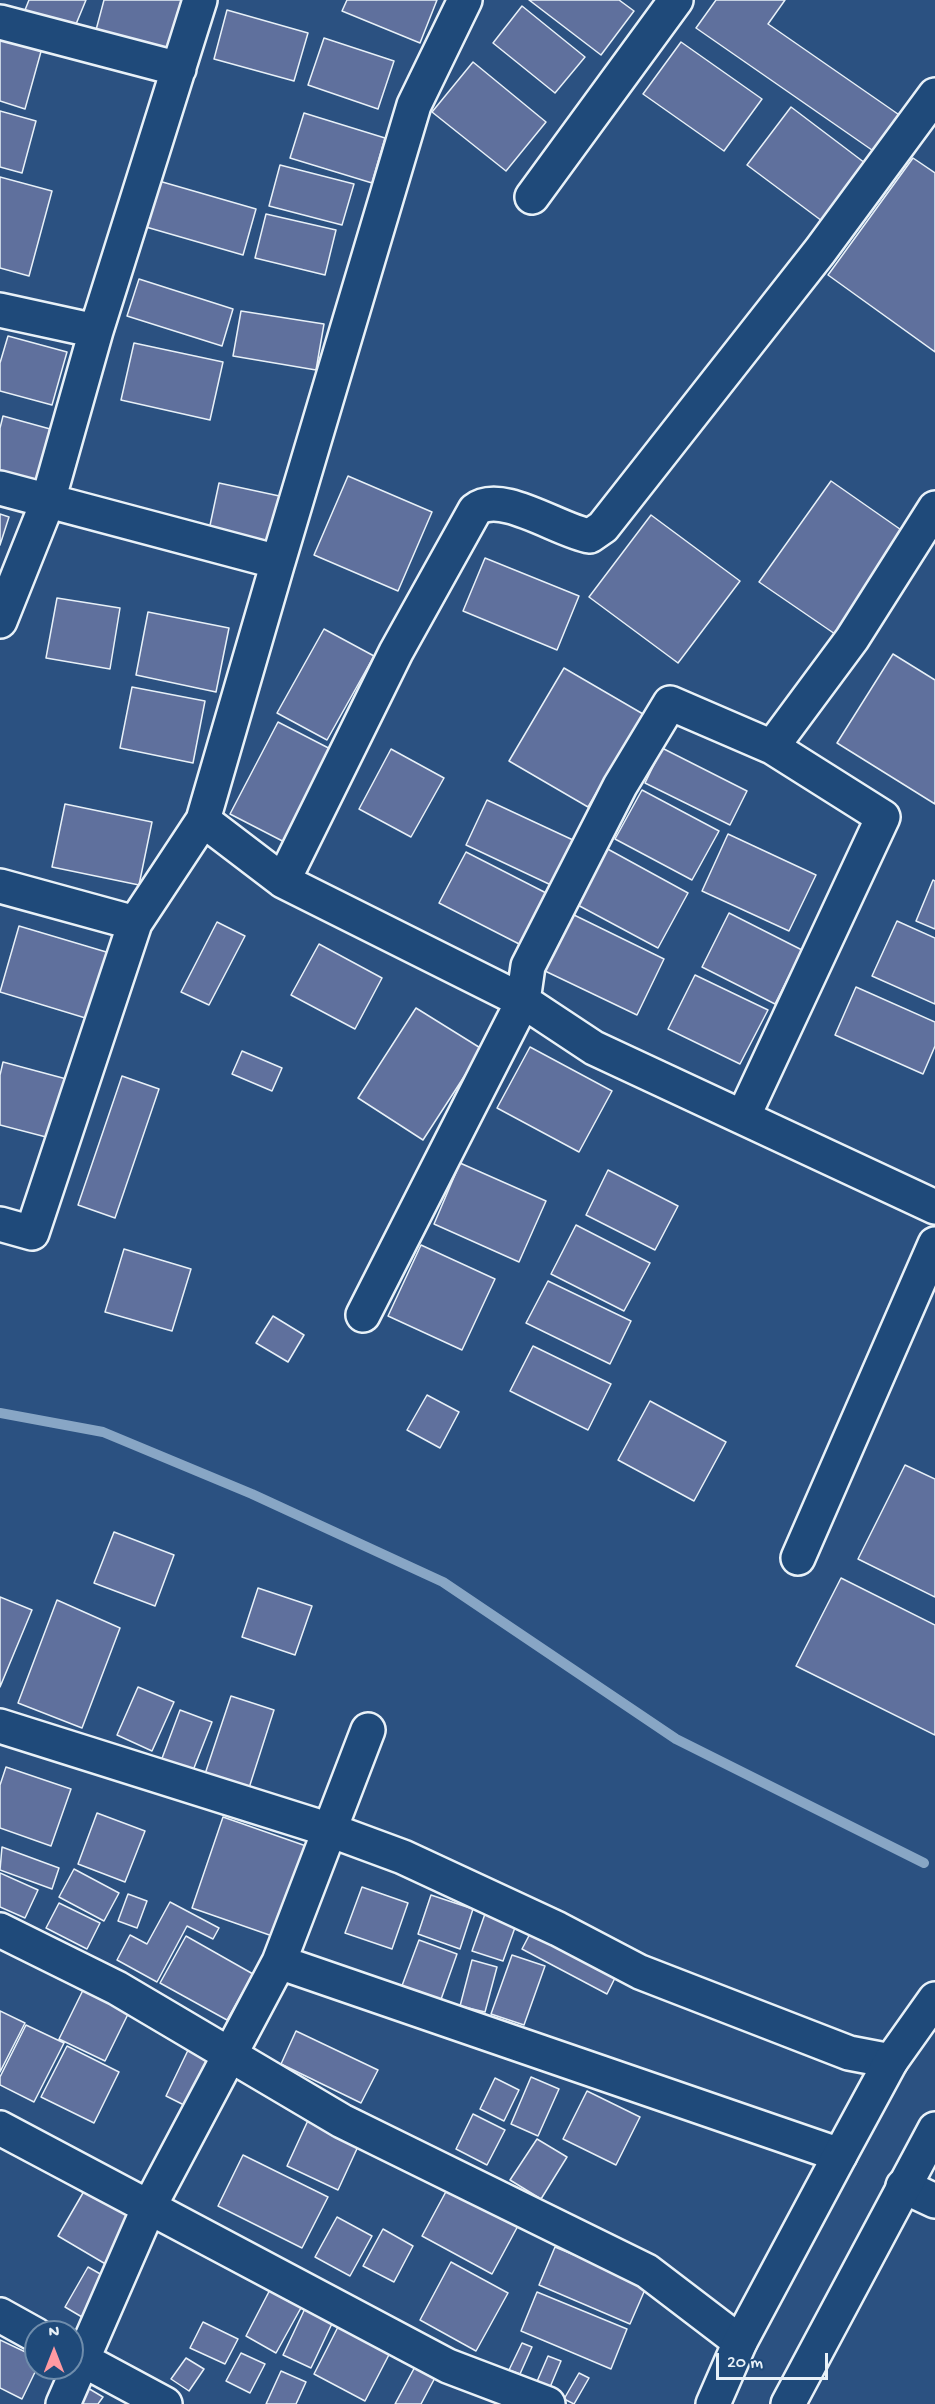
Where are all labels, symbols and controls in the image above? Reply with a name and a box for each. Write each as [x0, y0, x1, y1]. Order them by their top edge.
north arrow [24, 2320, 84, 2380]
text: N [49, 2324, 59, 2343]
scale bar [719, 2341, 832, 2379]
text: 20 m [727, 2353, 763, 2374]

